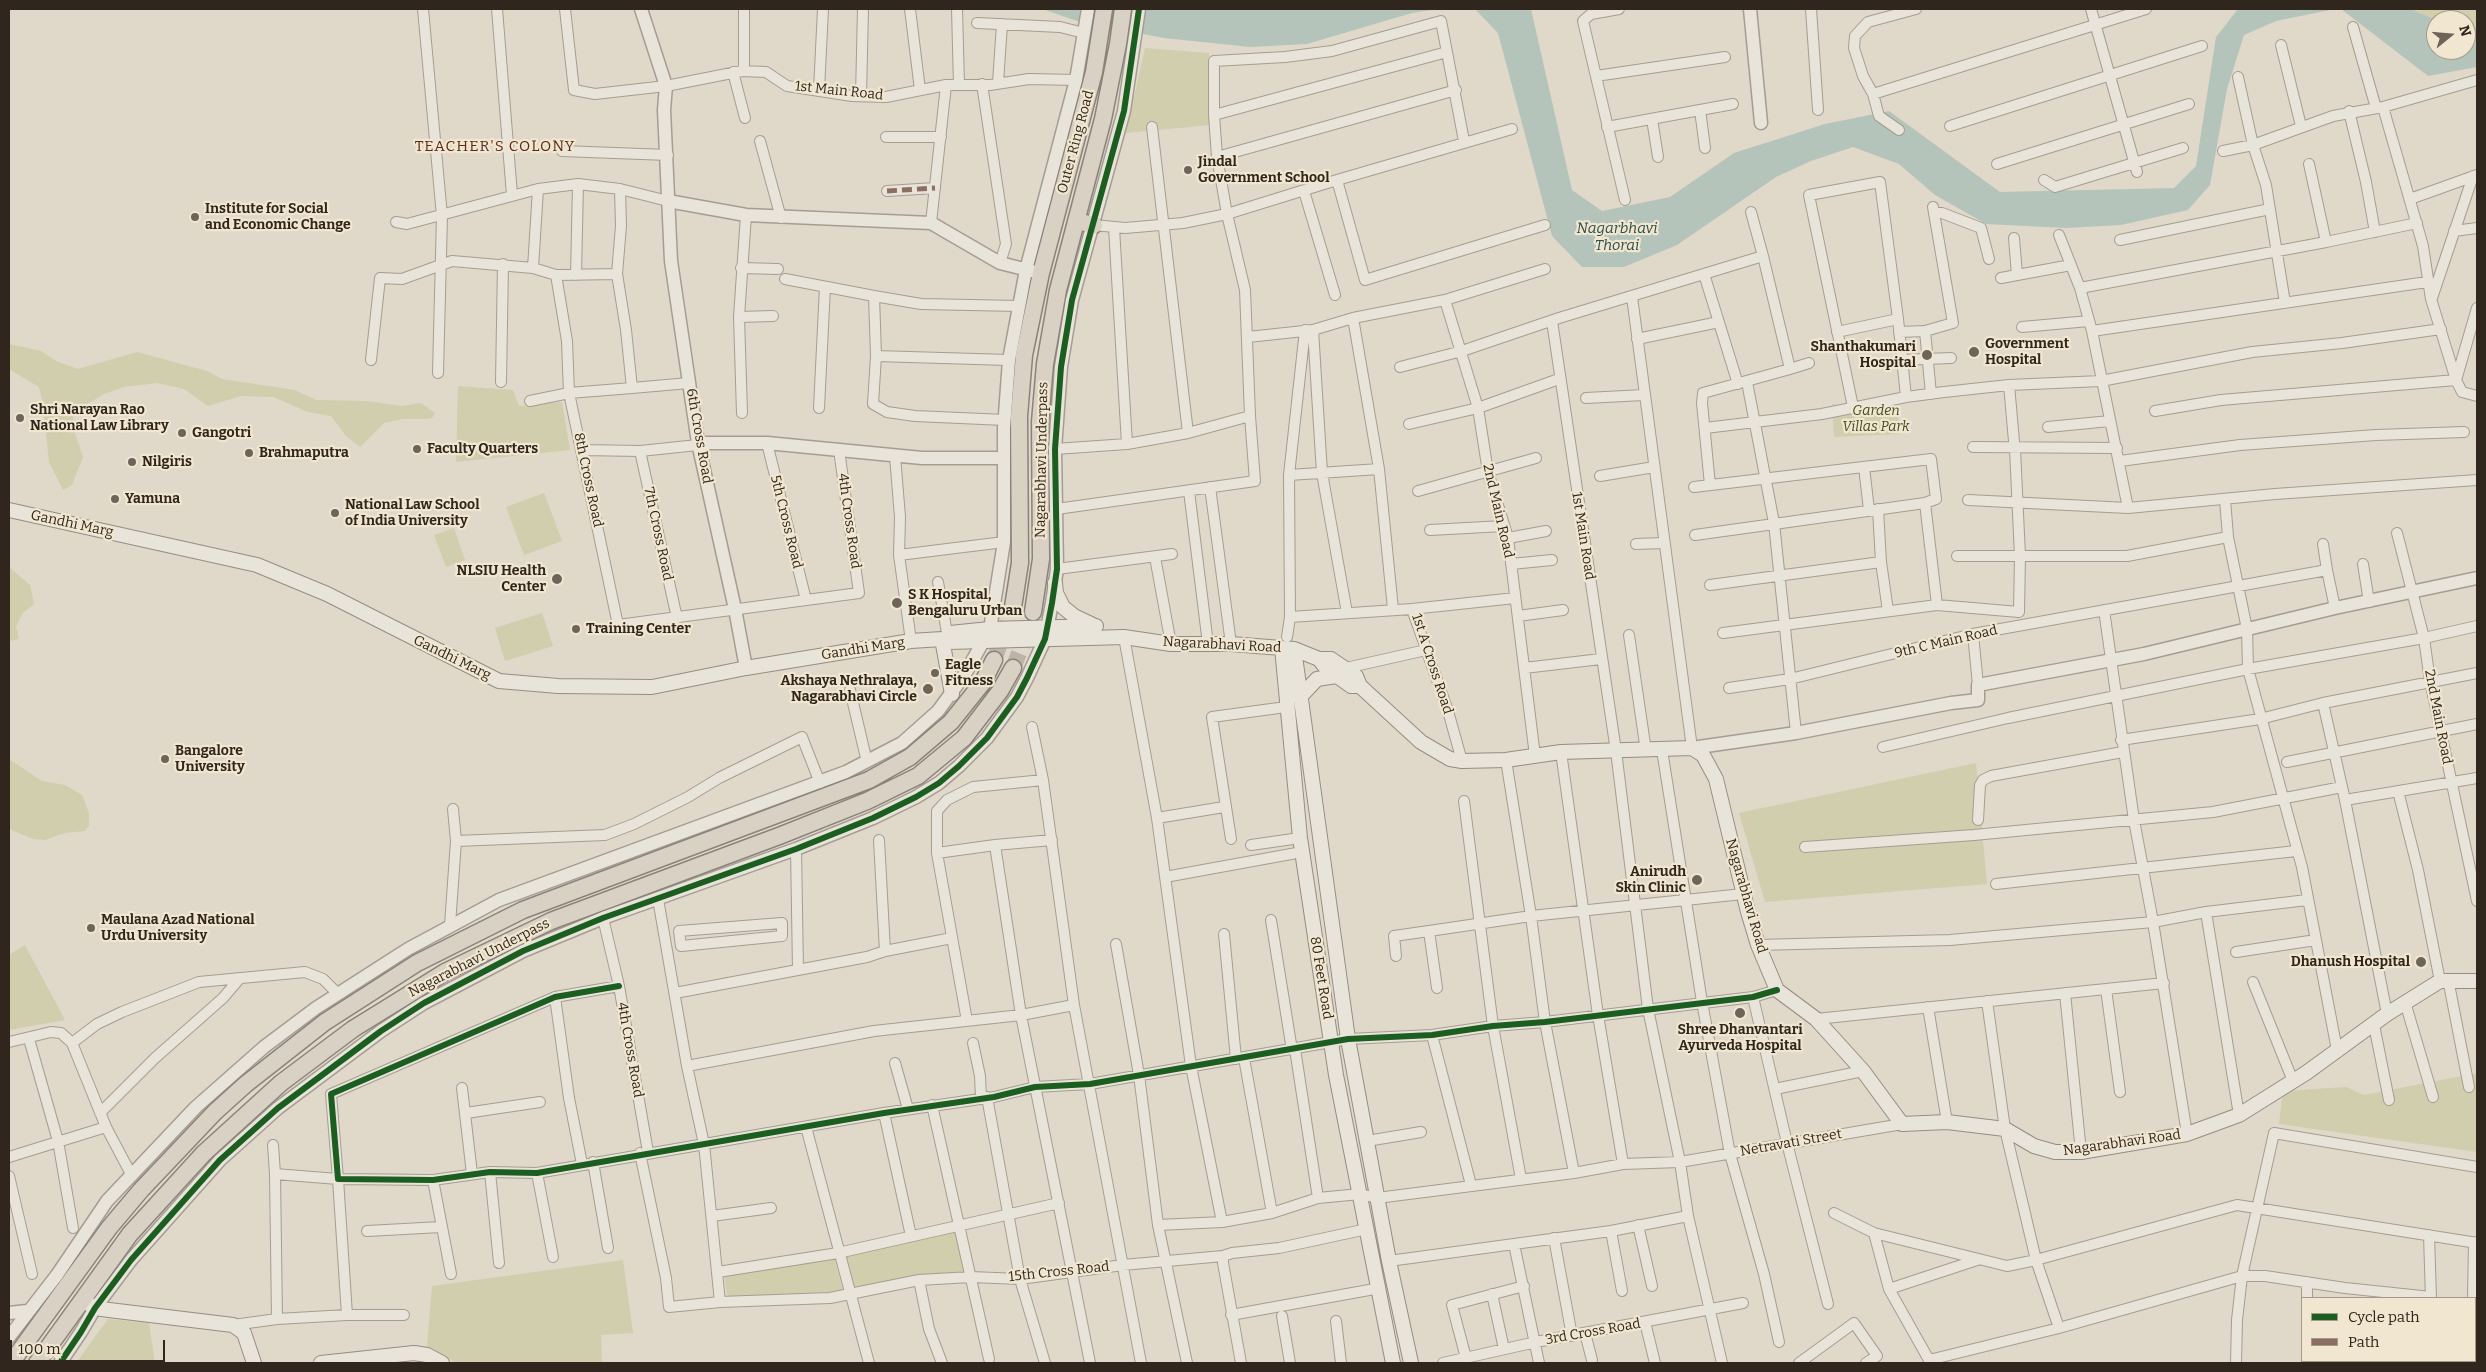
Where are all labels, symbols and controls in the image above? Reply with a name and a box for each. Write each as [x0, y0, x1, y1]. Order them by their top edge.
north arrow [2426, 10, 2476, 60]
text: N [2455, 23, 2475, 38]
street label: 1st Main Road [794, 78, 884, 104]
street label: Outer Ring Road [1054, 89, 1098, 195]
district label: TEACHER'S COLONY [413, 138, 577, 156]
place label: Jindal Government School [1198, 154, 1330, 186]
marker: Jindal Government School [1182, 164, 1194, 176]
place label: Institute for Social and Economic Change [205, 201, 351, 233]
marker: Institute for Social and Economic Change [189, 211, 201, 223]
water label: Nagarbhavi Thorai [1577, 220, 1657, 255]
place label: Government Hospital [1985, 336, 2069, 368]
place label: Shanthakumari Hospital [1811, 339, 1916, 372]
marker: Government Hospital [1967, 345, 1981, 359]
marker: Shanthakumari Hospital [1920, 348, 1934, 362]
street label: Nagarabhavi Underpass [1032, 382, 1052, 538]
street label: 6th Cross Road [682, 387, 716, 485]
place label: Shri Narayan Rao National Law Library [30, 402, 169, 434]
park label: Garden Villas Park [1842, 403, 1910, 436]
marker: Shri Narayan Rao National Law Library [14, 412, 26, 424]
place label: Gangotri [192, 425, 251, 441]
marker: Gangotri [176, 427, 188, 439]
street label: 8th Cross Road [570, 431, 606, 529]
place label: Faculty Quarters [427, 441, 538, 457]
marker: Faculty Quarters [411, 443, 423, 455]
place label: Brahmaputra [259, 445, 349, 461]
marker: Brahmaputra [243, 447, 255, 459]
place label: Nilgiris [142, 454, 192, 470]
marker: Nilgiris [126, 456, 138, 468]
street label: 2nd Main Road [1479, 462, 1517, 560]
street label: 4th Cross Road [834, 472, 864, 570]
street label: 5th Cross Road [766, 474, 806, 570]
street label: 7th Cross Road [640, 486, 676, 582]
place label: Yamuna [125, 491, 180, 507]
street label: 1st Main Road [1568, 491, 1598, 581]
marker: Yamuna [109, 493, 121, 505]
place label: National Law School of India University [345, 497, 479, 530]
street label: Gandhi Marg [29, 507, 115, 541]
marker: National Law School of India University [329, 507, 341, 519]
place label: NLSIU Health Center [457, 563, 546, 596]
marker: NLSIU Health Center [550, 572, 564, 586]
place label: S K Hospital, Bengaluru Urban [908, 587, 1022, 620]
marker: S K Hospital, Bengaluru Urban [890, 596, 904, 610]
street label: 1st A Cross Road [1408, 612, 1456, 716]
place label: Training Center [586, 621, 691, 637]
street label: 9th C Main Road [1893, 622, 1999, 662]
marker: Training Center [570, 623, 582, 635]
street label: Gandhi Marg [410, 632, 494, 684]
street label: Gandhi Marg [820, 634, 906, 664]
street label: Nagarabhavi Road [1162, 634, 1282, 656]
place label: Eagle Fitness [945, 657, 993, 690]
marker: Eagle Fitness [929, 667, 941, 679]
street label: 2nd Main Road [2421, 668, 2455, 766]
place label: Akshaya Nethralaya, Nagarabhavi Circle [781, 673, 917, 706]
marker: Akshaya Nethralaya, Nagarabhavi Circle [921, 682, 935, 696]
place label: Bangalore University [175, 743, 245, 776]
marker: Bangalore University [159, 753, 171, 765]
street label: Nagarabhavi Road [1722, 837, 1770, 955]
place label: Anirudh Skin Clinic [1615, 864, 1686, 896]
marker: Anirudh Skin Clinic [1690, 873, 1704, 887]
place label: Maulana Azad National Urdu University [101, 912, 255, 944]
street label: Nagarabhavi Underpass [406, 915, 552, 1001]
marker: Maulana Azad National Urdu University [85, 922, 97, 934]
street label: 80 Feet Road [1306, 935, 1336, 1021]
place label: Dhanush Hospital [2291, 954, 2410, 970]
marker: Dhanush Hospital [2414, 955, 2428, 969]
street label: 4th Cross Road [613, 1001, 647, 1099]
marker: Shree Dhanvantari Ayurveda Hospital [1733, 1006, 1747, 1020]
place label: Shree Dhanvantari Ayurveda Hospital [1677, 1022, 1803, 1054]
street label: Netravati Street [1739, 1126, 1843, 1160]
street label: Nagarabhavi Road [2062, 1126, 2182, 1160]
street label: 15th Cross Road [1008, 1258, 1110, 1286]
legend [2301, 1297, 2476, 1362]
text: Cycle path [2348, 1308, 2420, 1326]
street label: 3rd Cross Road [1544, 1315, 1642, 1349]
scale bar [12, 1330, 168, 1362]
text: Path [2348, 1333, 2379, 1351]
text: 100 m [18, 1340, 61, 1358]

